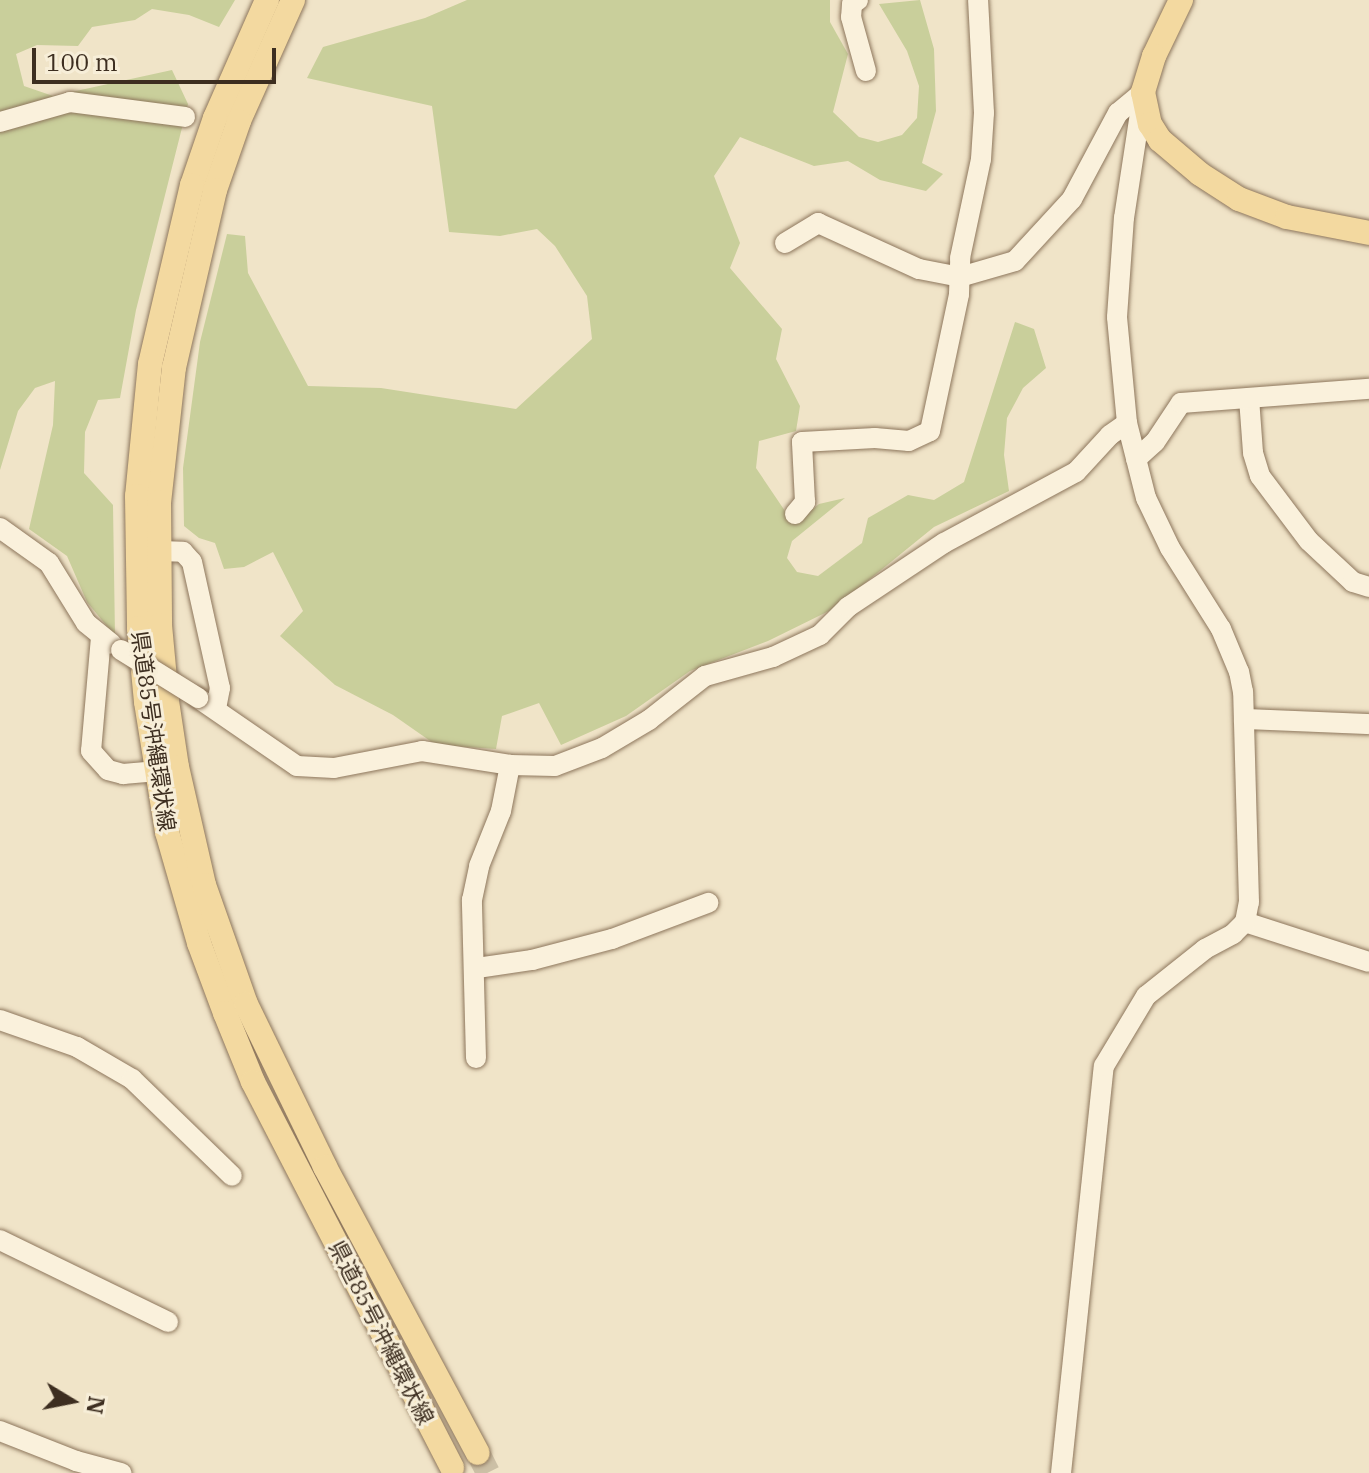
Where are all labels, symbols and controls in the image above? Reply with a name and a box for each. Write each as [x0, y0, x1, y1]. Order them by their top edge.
scale bar [36, 32, 280, 82]
text: 100 m [46, 46, 118, 78]
street label: 県道85号沖縄環状線 [127, 629, 181, 833]
street label: 県道85号沖縄環状線 [324, 1236, 440, 1428]
north arrow [32, 1361, 112, 1441]
text: N [80, 1394, 112, 1416]

